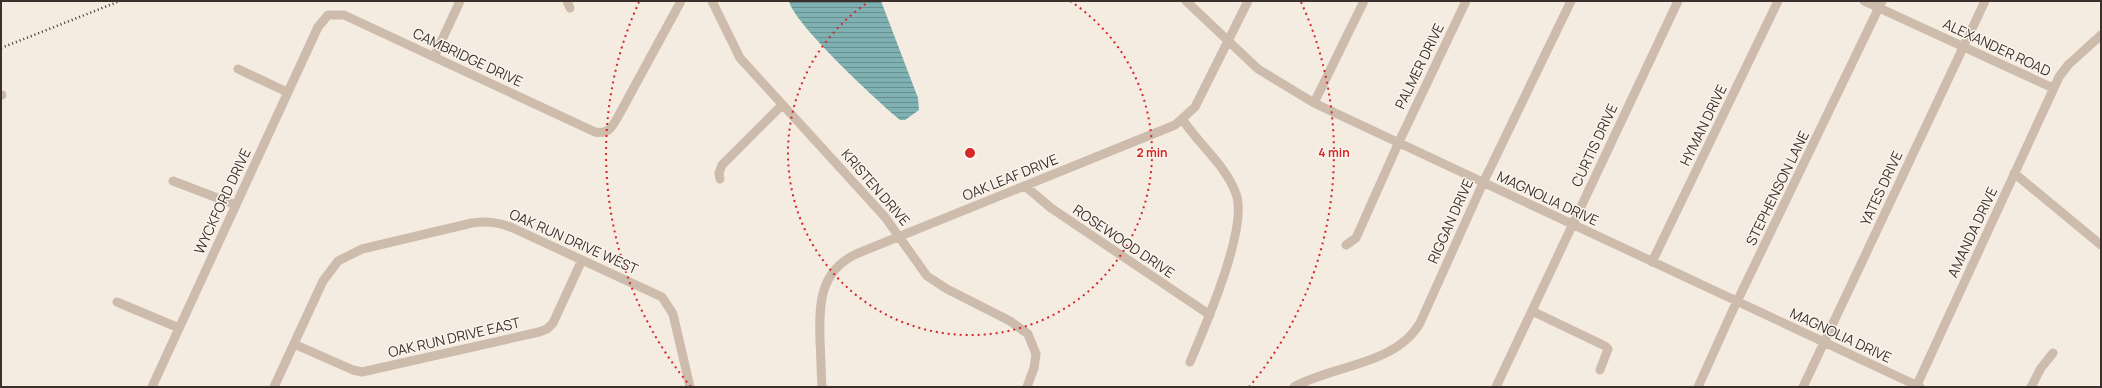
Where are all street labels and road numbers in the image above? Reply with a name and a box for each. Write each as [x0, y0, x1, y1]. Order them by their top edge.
street label: ALEXANDER ROAD [1940, 14, 2054, 80]
street label: PALMER DRIVE [1390, 20, 1448, 112]
street label: CAMBRIDGE DRIVE [410, 23, 526, 91]
street label: HYMAN DRIVE [1675, 81, 1731, 169]
street label: CURTIS DRIVE [1566, 100, 1622, 190]
street label: STEPHENSON LANE [1741, 128, 1813, 248]
street label: WYCKFORD DRIVE [189, 145, 255, 257]
street label: KRISTEN DRIVE [837, 145, 915, 229]
street label: YATES DRIVE [1855, 148, 1907, 228]
street label: OAK LEAF DRIVE [959, 149, 1061, 205]
street label: MAGNOLIA DRIVE [1494, 166, 1602, 230]
street label: RIGGAN DRIVE [1423, 176, 1477, 266]
street label: AMANDA DRIVE [1943, 184, 2001, 280]
street label: ROSEWOOD DRIVE [1069, 200, 1179, 282]
street label: OAK RUN DRIVE WEST [507, 204, 642, 278]
street label: MAGNOLIA DRIVE [1787, 303, 1895, 367]
street label: OAK RUN DRIVE EAST [386, 312, 522, 361]

